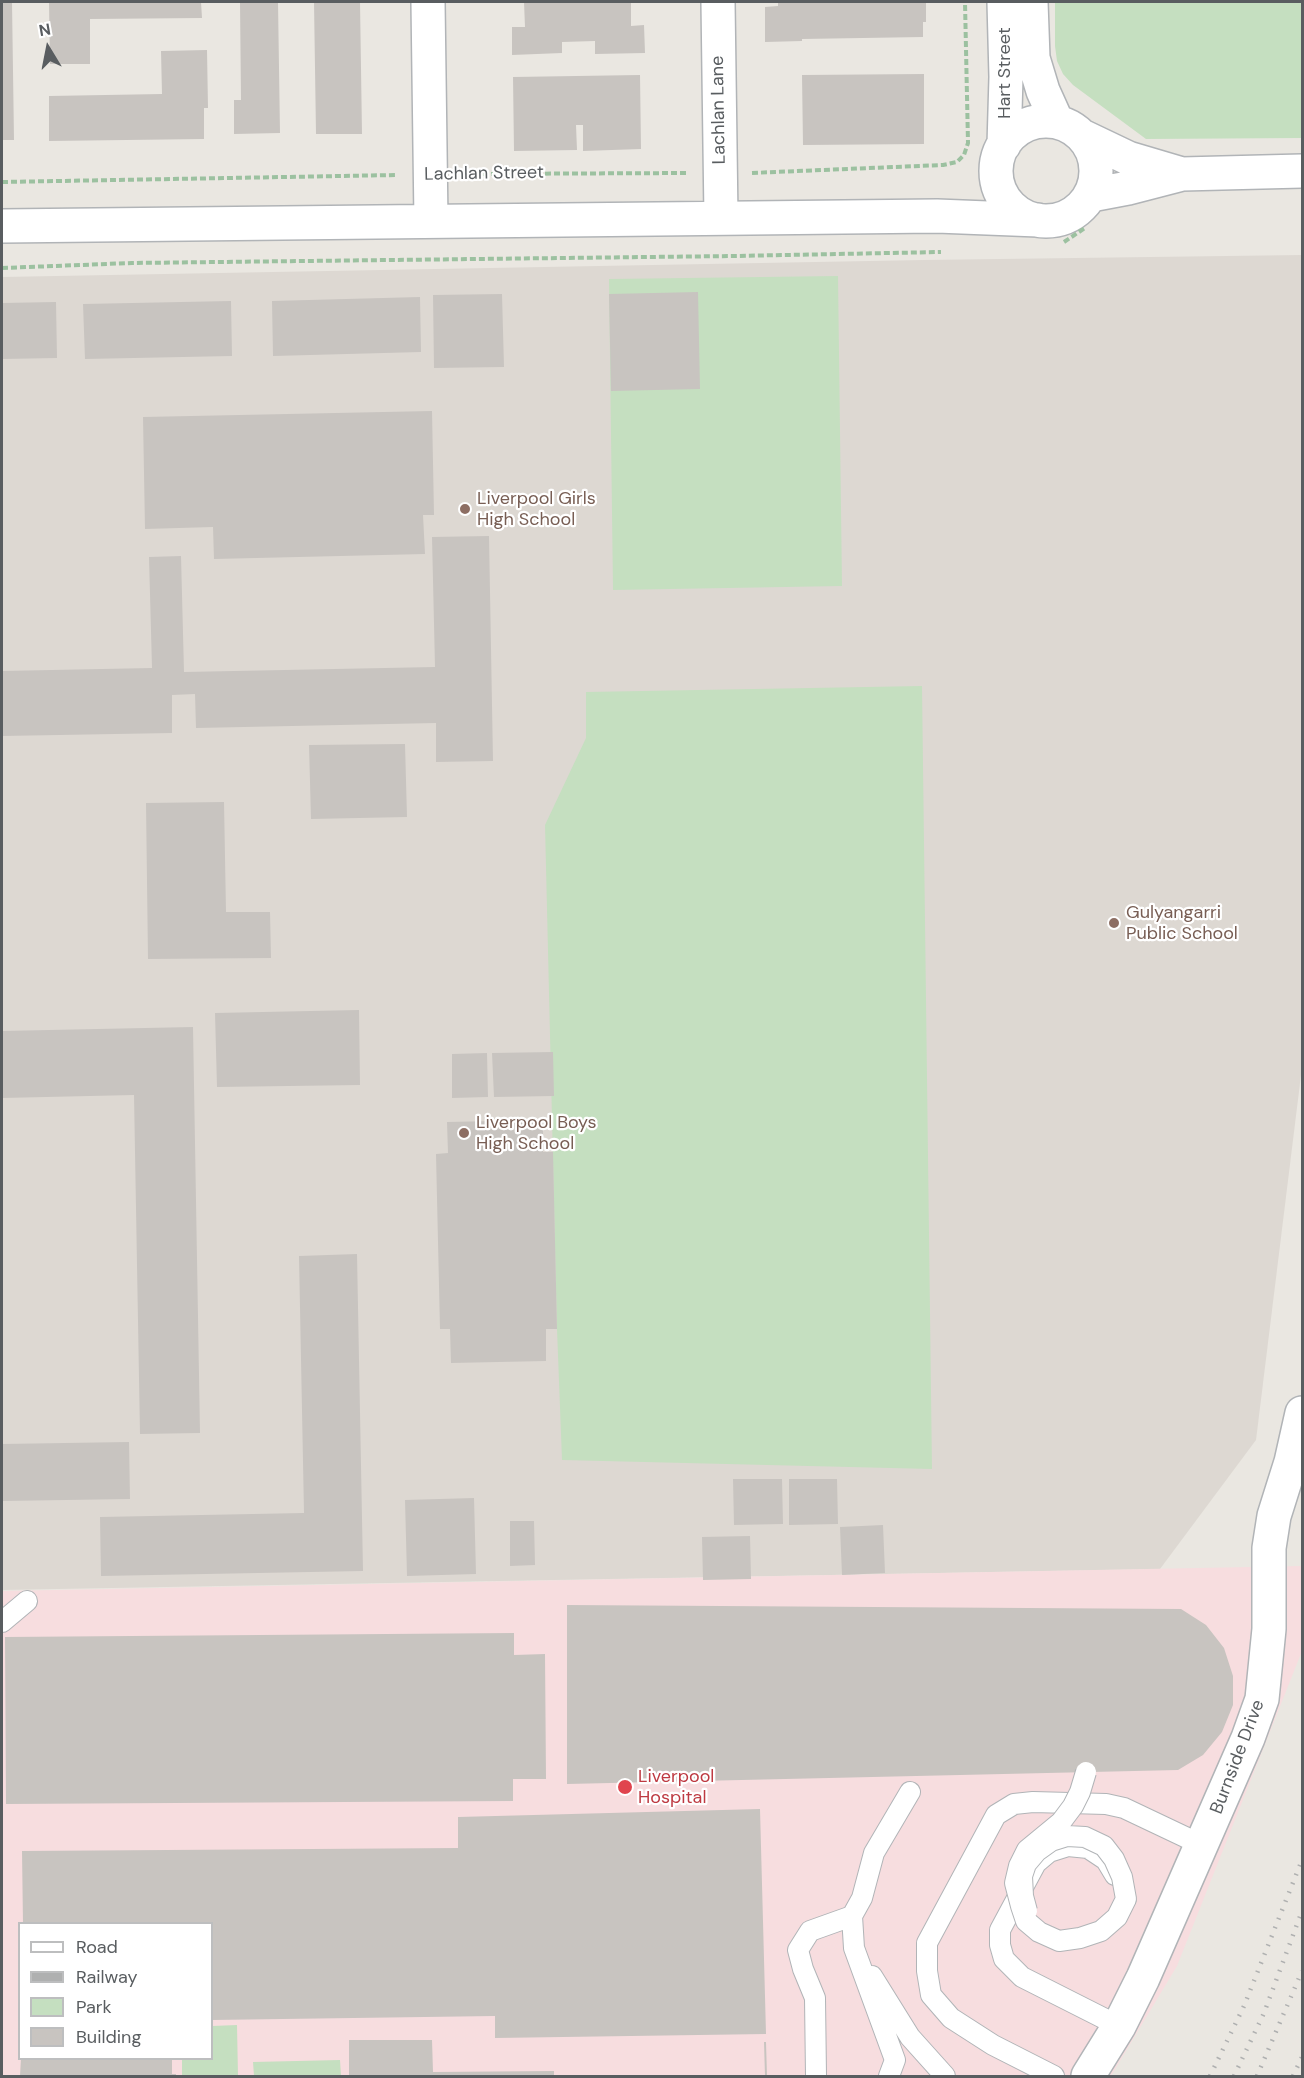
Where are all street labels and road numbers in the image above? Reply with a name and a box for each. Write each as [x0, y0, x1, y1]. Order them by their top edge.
street label: Hart Street [994, 27, 1016, 119]
street label: Lachlan Lane [707, 55, 731, 165]
street label: Lachlan Street [424, 162, 544, 186]
street label: Burnside Drive [1206, 1697, 1270, 1817]

